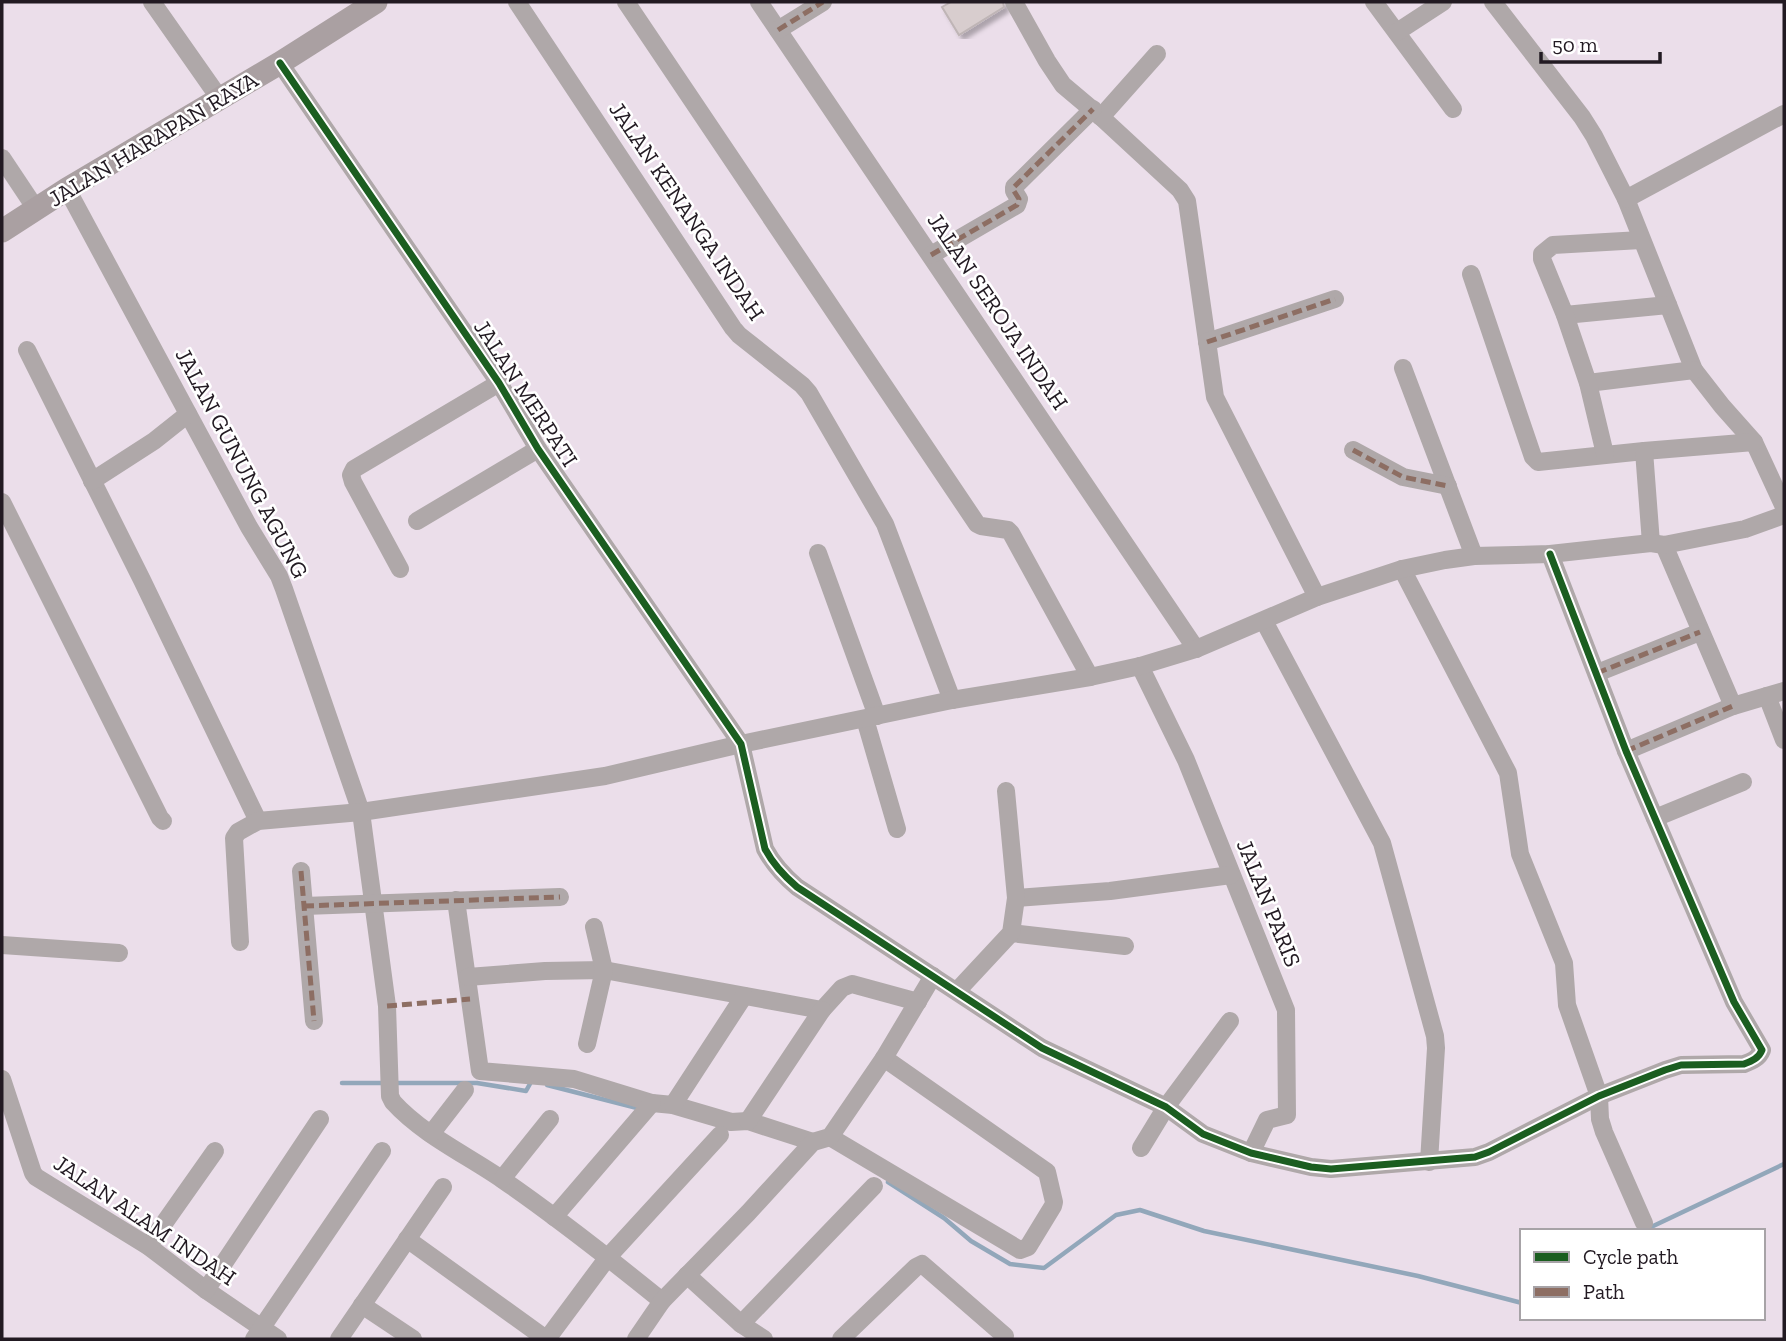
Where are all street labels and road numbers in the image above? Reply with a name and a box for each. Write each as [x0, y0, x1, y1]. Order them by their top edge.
street label: JALAN HARAPAN RAYA [43, 65, 264, 213]
street label: JALAN KENANGA INDAH [603, 96, 771, 326]
street label: JALAN SEROJA INDAH [922, 207, 1074, 415]
street label: JALAN MERPATI [468, 314, 584, 472]
street label: JALAN GUNUNG AGUNG [169, 343, 315, 583]
street label: JALAN PARIS [1231, 835, 1307, 971]
street label: JALAN ALAM INDAH [49, 1149, 241, 1291]

